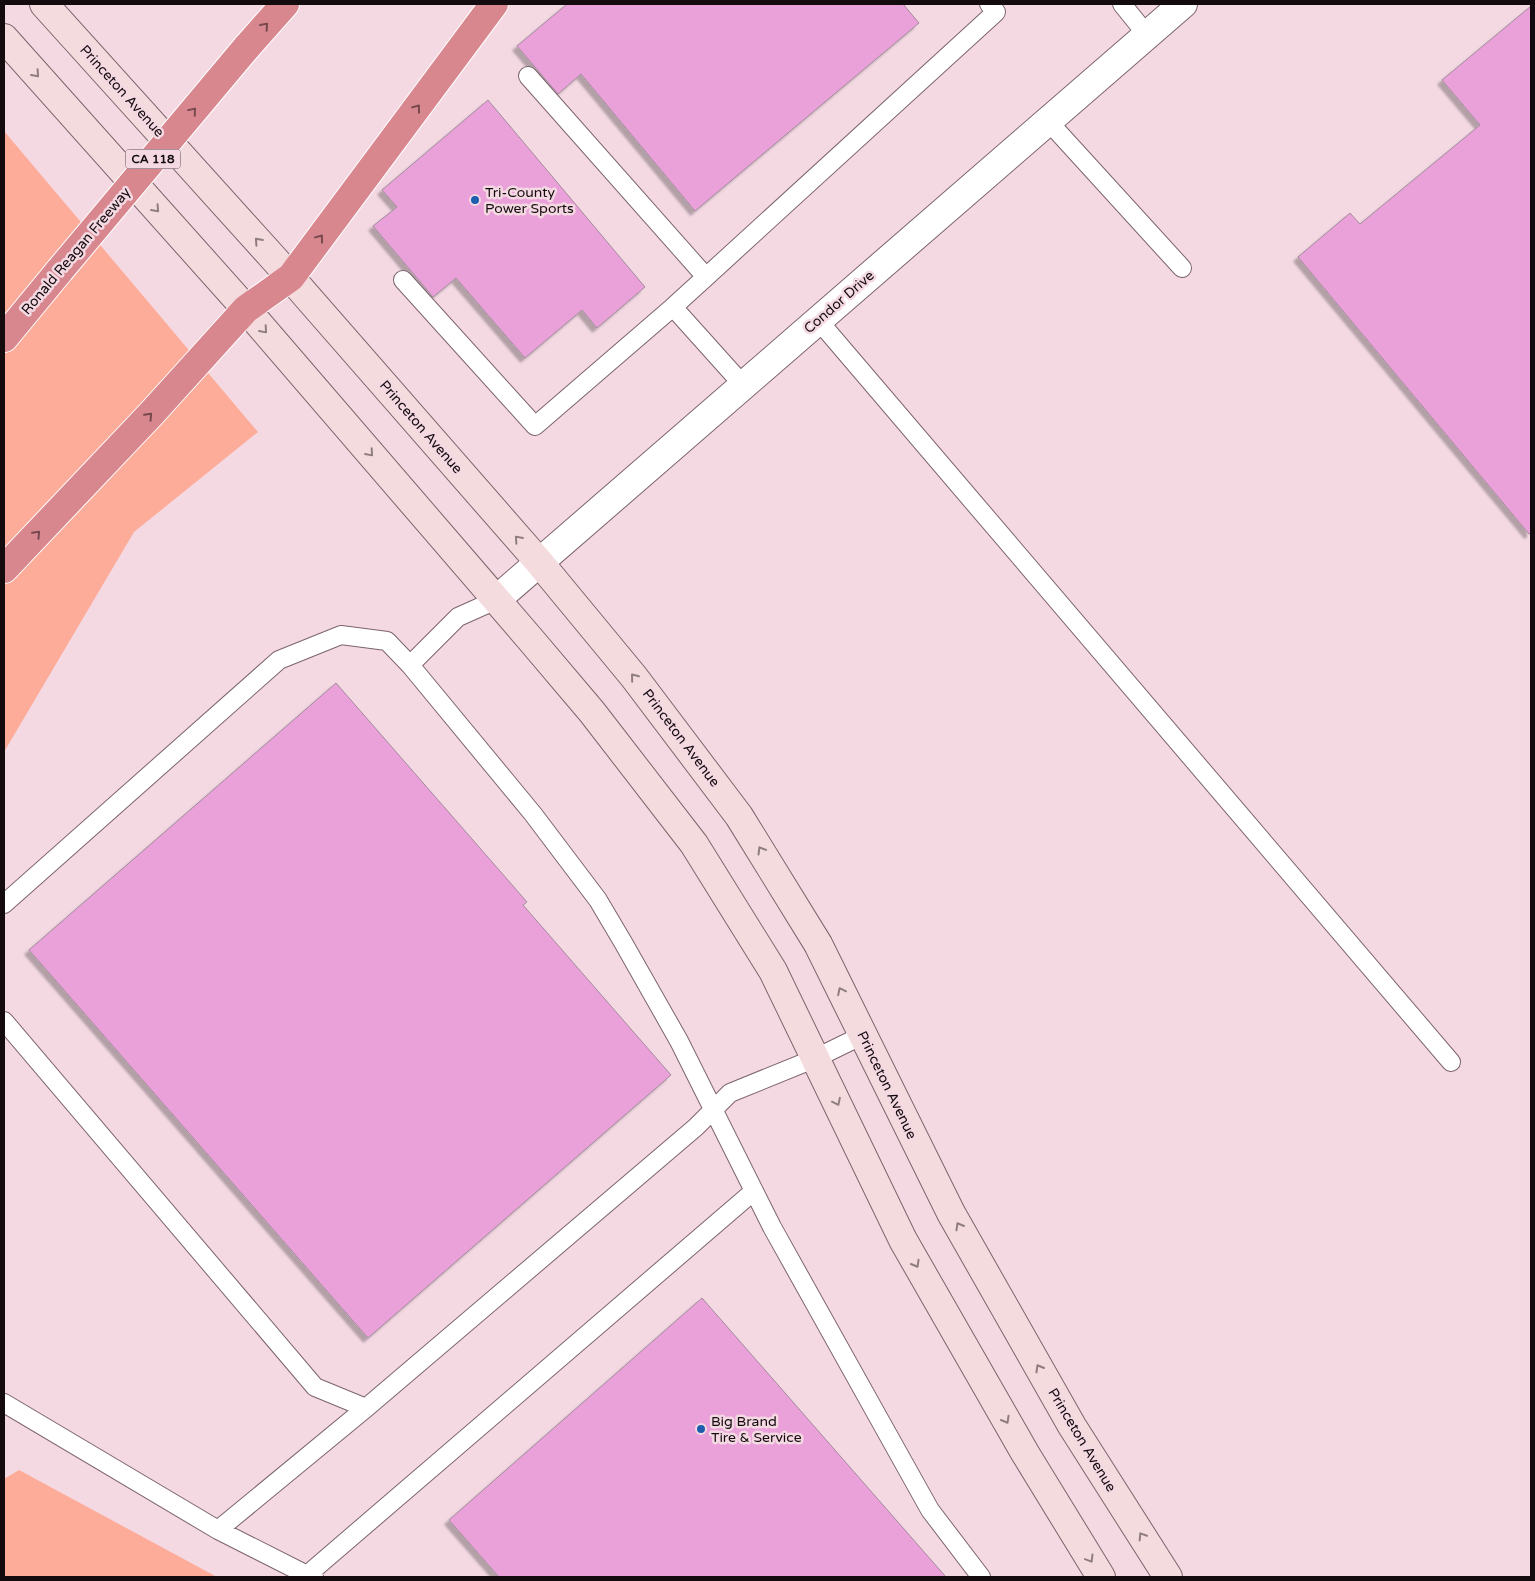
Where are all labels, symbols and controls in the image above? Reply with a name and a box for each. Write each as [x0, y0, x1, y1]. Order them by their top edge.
one-way arrow [259, 23, 268, 32]
street label: Princeton Avenue [76, 41, 168, 141]
one-way arrow [30, 69, 39, 78]
one-way arrow [411, 104, 420, 114]
one-way arrow [187, 108, 196, 117]
road number: CA 118 [126, 150, 180, 168]
street label: Ronald Reagan Freeway [18, 184, 134, 318]
place label: Tri-County Power Sports [485, 184, 574, 217]
marker: Tri-County Power Sports [469, 194, 481, 206]
one-way arrow [150, 203, 159, 212]
one-way arrow [314, 235, 322, 244]
one-way arrow [255, 237, 264, 246]
street label: Condor Drive [800, 267, 878, 337]
one-way arrow [258, 324, 267, 333]
street label: Princeton Avenue [376, 377, 466, 477]
one-way arrow [143, 413, 152, 422]
one-way arrow [364, 448, 373, 457]
one-way arrow [31, 530, 40, 539]
one-way arrow [516, 536, 524, 545]
one-way arrow [631, 673, 640, 683]
street label: Princeton Avenue [639, 686, 723, 790]
one-way arrow [757, 847, 767, 856]
one-way arrow [837, 988, 847, 997]
street label: Princeton Avenue [853, 1028, 921, 1142]
one-way arrow [830, 1097, 841, 1106]
one-way arrow [955, 1223, 965, 1232]
one-way arrow [910, 1258, 920, 1267]
one-way arrow [1035, 1364, 1045, 1373]
street label: Princeton Avenue [1044, 1385, 1120, 1495]
place label: Big Brand Tire & Service [711, 1413, 802, 1446]
one-way arrow [1000, 1414, 1010, 1423]
marker: Big Brand Tire & Service [695, 1423, 707, 1435]
one-way arrow [1139, 1532, 1148, 1542]
one-way arrow [1083, 1553, 1093, 1562]

